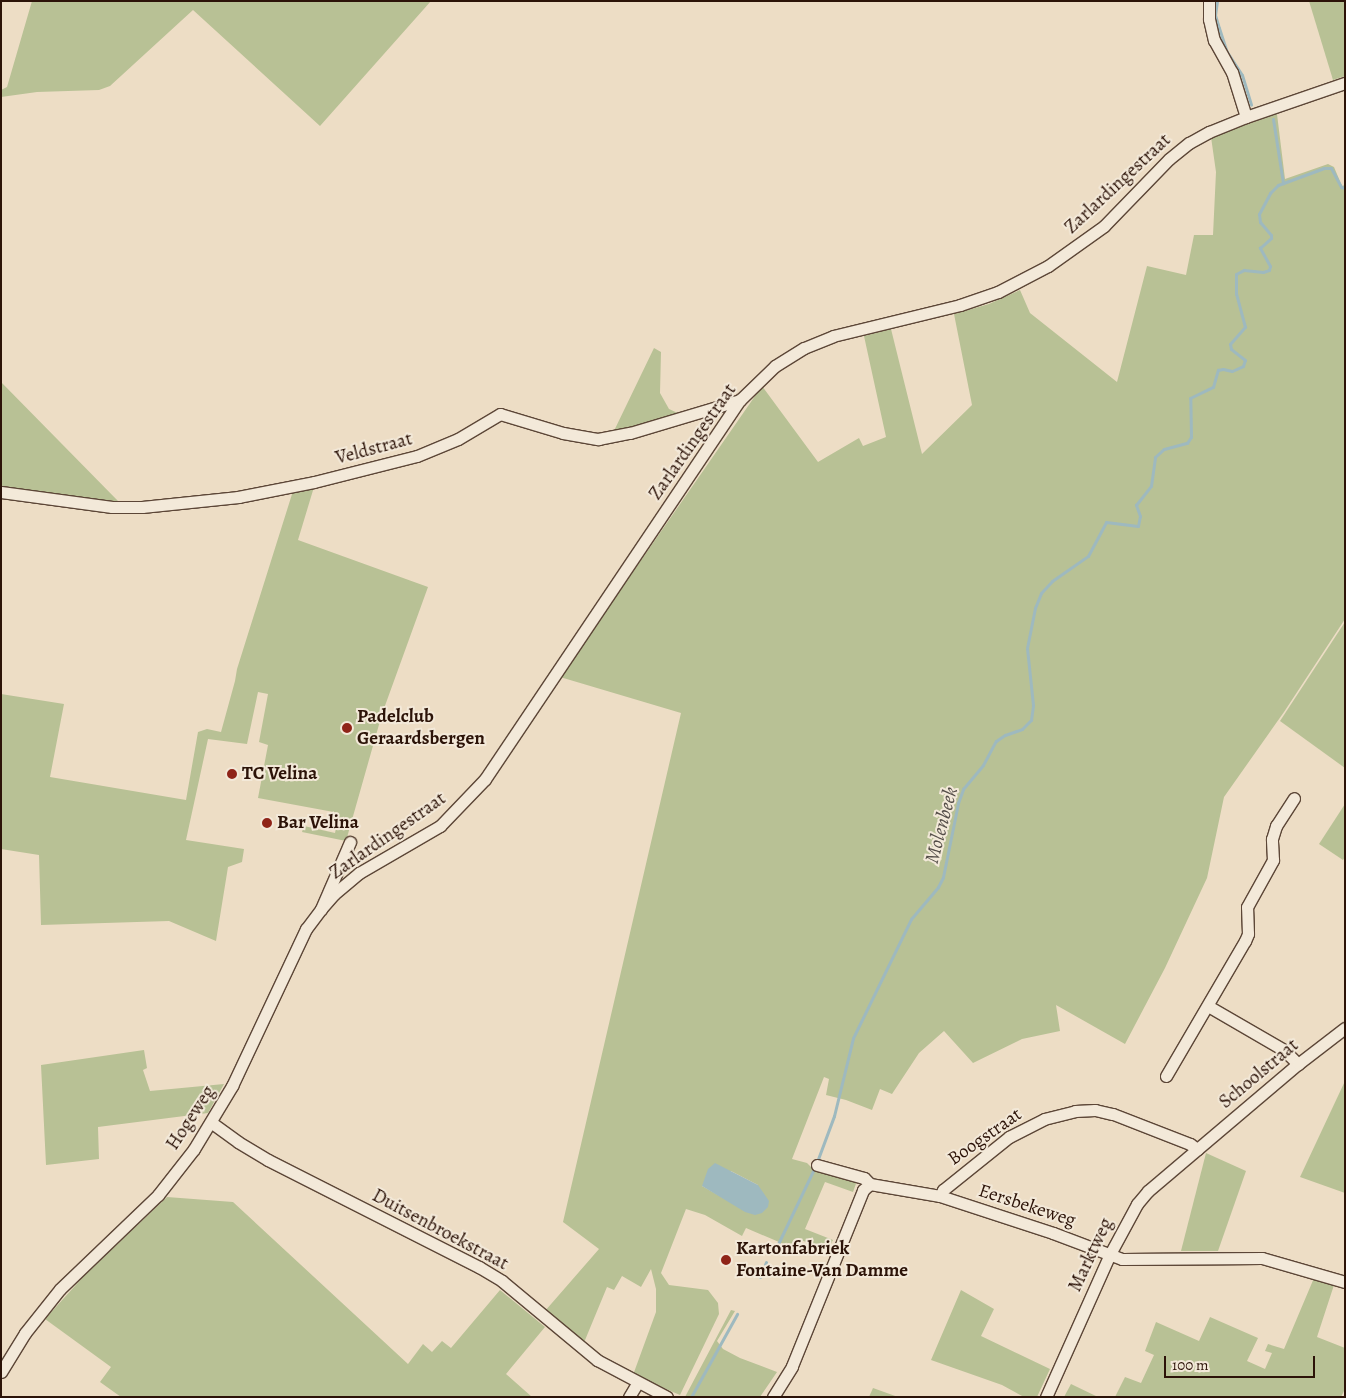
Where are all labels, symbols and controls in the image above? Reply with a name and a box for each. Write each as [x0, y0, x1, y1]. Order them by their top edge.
street label: Zarlardingestraat [1060, 129, 1176, 239]
street label: Zarlardingestraat [645, 380, 741, 504]
street label: Veldstraat [333, 428, 415, 470]
place label: Padelclub Geraardsbergen [357, 706, 485, 750]
marker: Padelclub Geraardsbergen [341, 722, 353, 734]
place label: TC Velina [242, 763, 317, 785]
marker: TC Velina [226, 768, 238, 780]
water label: Molenbeek [919, 784, 963, 866]
street label: Zarlardingestraat [326, 788, 450, 884]
place label: Bar Velina [277, 812, 359, 834]
marker: Bar Velina [261, 817, 273, 829]
street label: Schoolstraat [1215, 1034, 1303, 1114]
street label: Hogeweg [162, 1081, 220, 1155]
street label: Boogstraat [944, 1103, 1026, 1171]
street label: Eersbekeweg [976, 1180, 1078, 1232]
street label: Duitsenbroekstraat [368, 1184, 512, 1276]
street label: Marktweg [1064, 1215, 1118, 1295]
place label: Kartonfabriek Fontaine-Van Damme [736, 1238, 908, 1282]
marker: Kartonfabriek Fontaine-Van Damme [720, 1254, 732, 1266]
scale bar [1166, 1346, 1317, 1378]
text: 100 m [1172, 1355, 1209, 1375]

